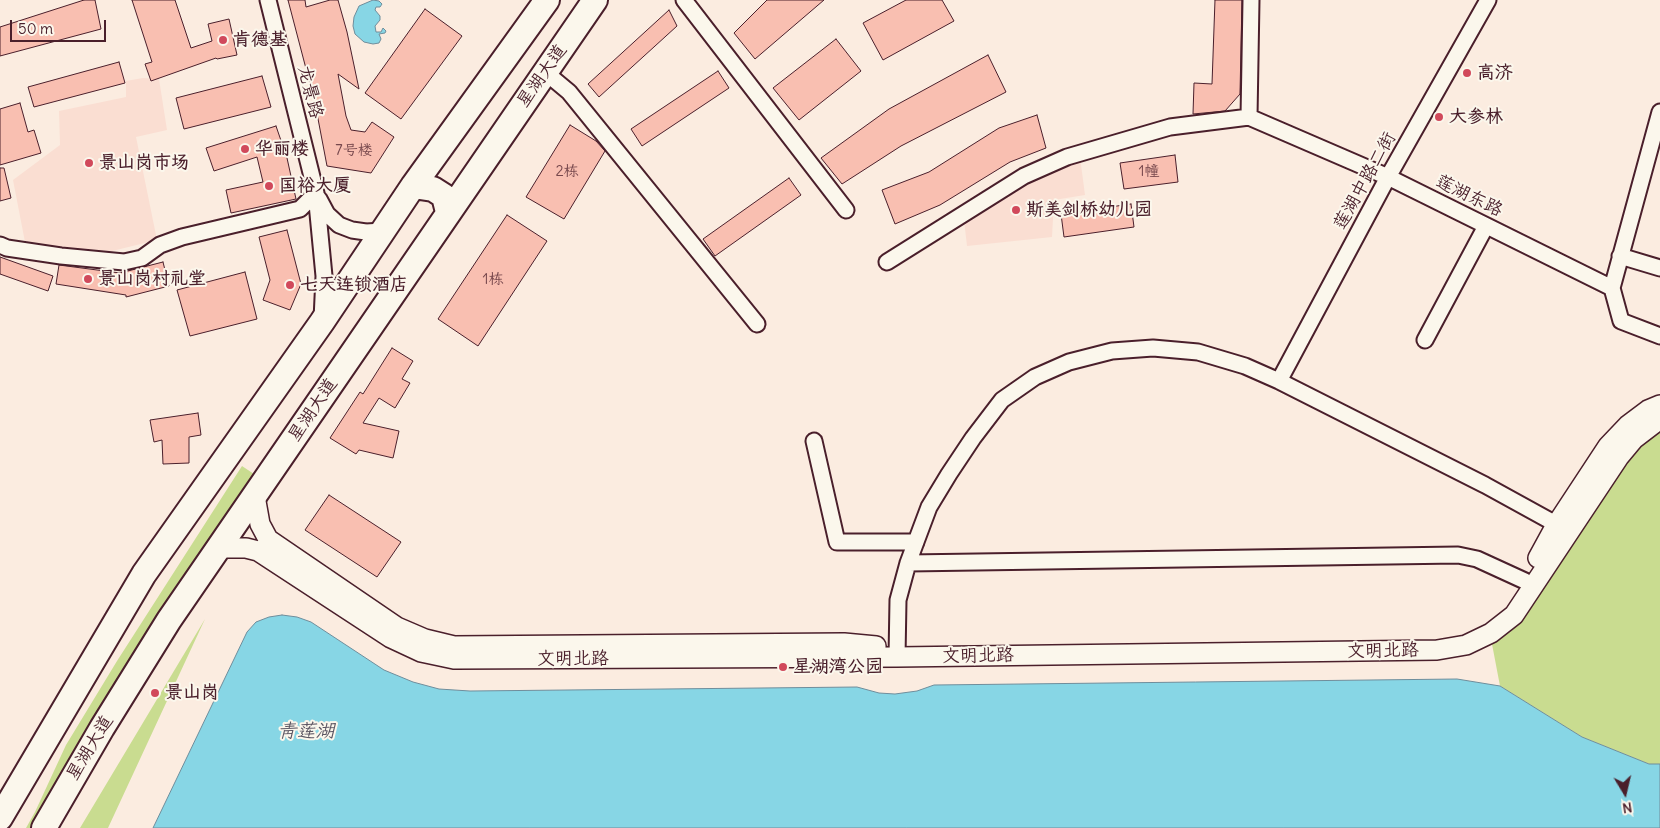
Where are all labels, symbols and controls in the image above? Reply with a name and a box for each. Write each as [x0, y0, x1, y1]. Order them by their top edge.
scale bar [12, 10, 109, 42]
text: 50 m [18, 19, 53, 38]
place label: 肯德基 [233, 29, 287, 51]
marker: 肯德基 [217, 34, 229, 46]
street label: 星湖大道 [513, 40, 571, 112]
place label: 高济 [1477, 62, 1513, 84]
street label: 龙景路 [293, 63, 327, 121]
marker: 高济 [1461, 67, 1473, 79]
place label: 大参林 [1449, 106, 1503, 128]
marker: 大参林 [1433, 111, 1445, 123]
street label: 莲湖中路二街 [1329, 129, 1401, 233]
place label: 华丽楼 [255, 138, 309, 160]
house number: 7号楼 [335, 142, 373, 160]
marker: 华丽楼 [239, 143, 251, 155]
place label: 景山岗市场 [99, 152, 189, 174]
marker: 景山岗市场 [83, 157, 95, 169]
house number: 2栋 [555, 163, 579, 181]
house number: 1幢 [1139, 163, 1159, 181]
street label: 莲湖东路 [1432, 171, 1506, 221]
place label: 国裕大厦 [279, 175, 351, 197]
marker: 国裕大厦 [263, 180, 275, 192]
place label: 斯美剑桥幼儿园 [1026, 199, 1152, 221]
marker: 斯美剑桥幼儿园 [1010, 204, 1022, 216]
place label: 景山岗村礼堂 [98, 268, 206, 290]
house number: 1栋 [483, 271, 503, 289]
marker: 景山岗村礼堂 [82, 273, 94, 285]
place label: 七天连锁酒店 [300, 274, 408, 296]
marker: 七天连锁酒店 [284, 279, 296, 291]
street label: 星湖大道 [284, 374, 342, 446]
street label: 文明北路 [1347, 640, 1419, 662]
street label: 文明北路 [942, 645, 1014, 667]
street label: 文明北路 [537, 648, 609, 670]
place label: 星湖湾公园 [793, 656, 883, 678]
marker: 星湖湾公园 [777, 661, 789, 673]
place label: 景山岗 [165, 682, 219, 704]
marker: 景山岗 [149, 687, 161, 699]
street label: 星湖大道 [62, 712, 118, 784]
water label: 青莲湖 [278, 721, 334, 743]
north arrow [1600, 768, 1650, 818]
text: N [1621, 798, 1634, 817]

